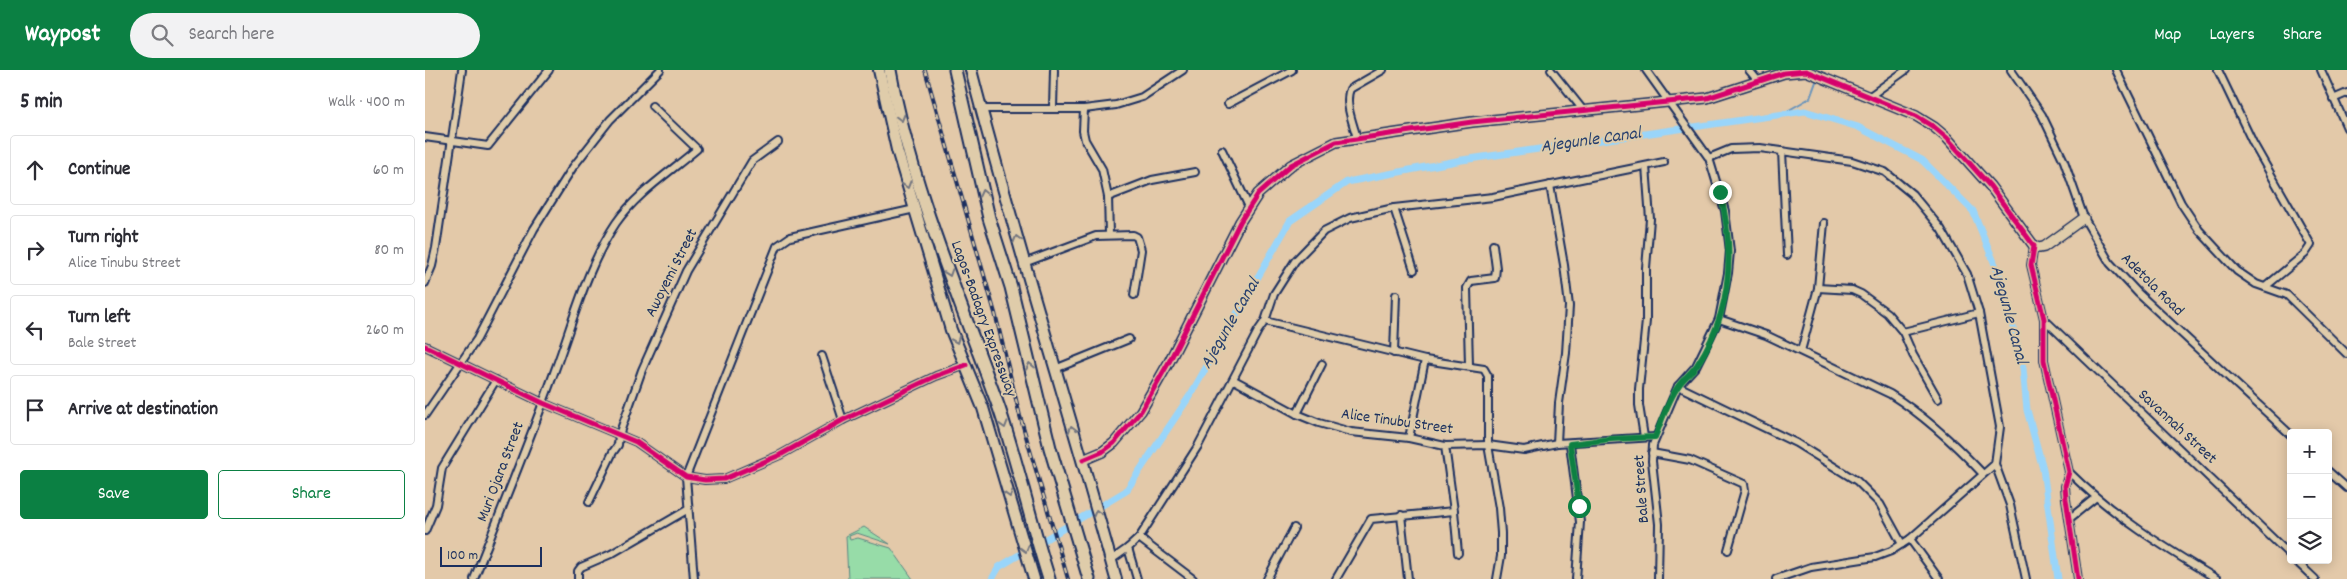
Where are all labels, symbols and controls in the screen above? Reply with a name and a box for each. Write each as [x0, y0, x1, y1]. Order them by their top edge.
search box [130, 13, 480, 58]
text: Waypost [25, 18, 100, 52]
icon: search [148, 21, 176, 49]
text: Search here [188, 22, 274, 49]
text: Map [2154, 23, 2181, 48]
text: Layers [2209, 23, 2255, 48]
text: Share [2283, 23, 2322, 48]
text: 5 min [20, 88, 63, 118]
text: Walk · 400 m [328, 91, 405, 114]
one-way arrow [895, 113, 905, 121]
water label: Ajegunle Canal [1539, 121, 1645, 160]
icon: ahead [21, 156, 49, 184]
text: Continue [68, 157, 130, 184]
text: 60 m [373, 159, 404, 182]
one-way arrow [902, 181, 912, 189]
route end [1709, 181, 1732, 204]
one-way arrow [978, 188, 989, 197]
text: Turn right [68, 225, 139, 252]
street label: Awoyemi Street [640, 225, 704, 321]
one-way arrow [1012, 235, 1023, 243]
icon: right [21, 236, 49, 264]
street label: Lagos-Badagry Expressway [944, 238, 1022, 401]
text: 80 m [374, 239, 404, 262]
street label: Adetola Road [2115, 248, 2189, 322]
text: Alice Tinubu Street [68, 252, 181, 275]
water label: Ajegunle Canal [1983, 263, 2034, 369]
one-way arrow [943, 268, 953, 276]
water label: Ajegunle Canal [1195, 272, 1268, 374]
text: Turn left [68, 305, 131, 332]
icon: left [21, 316, 49, 344]
text: 260 m [366, 319, 404, 342]
text: Bale Street [68, 332, 136, 355]
one-way arrow [949, 335, 960, 344]
one-way arrow [1025, 362, 1036, 371]
street label: Savannah Street [2132, 384, 2222, 470]
icon: arrive [21, 396, 49, 424]
text: Arrive at destination [68, 397, 218, 424]
street label: Alice Tinubu Street [1340, 403, 1454, 441]
street label: Muri Ojara Street [471, 418, 531, 525]
one-way arrow [998, 421, 1008, 429]
one-way arrow [1067, 425, 1077, 433]
map controls [2287, 429, 2332, 564]
button: + [2287, 429, 2332, 474]
street label: Bale Street [1628, 454, 1656, 524]
button: Save [20, 470, 208, 519]
button: Share [218, 470, 405, 519]
button: − [2287, 474, 2332, 519]
one-way arrow [1004, 489, 1014, 497]
route start [1568, 495, 1591, 518]
one-way arrow [1093, 509, 1103, 517]
button: layers [2287, 519, 2332, 564]
scale bar [440, 544, 543, 567]
one-way arrow [1020, 544, 1030, 553]
text: 100 m [447, 546, 478, 566]

